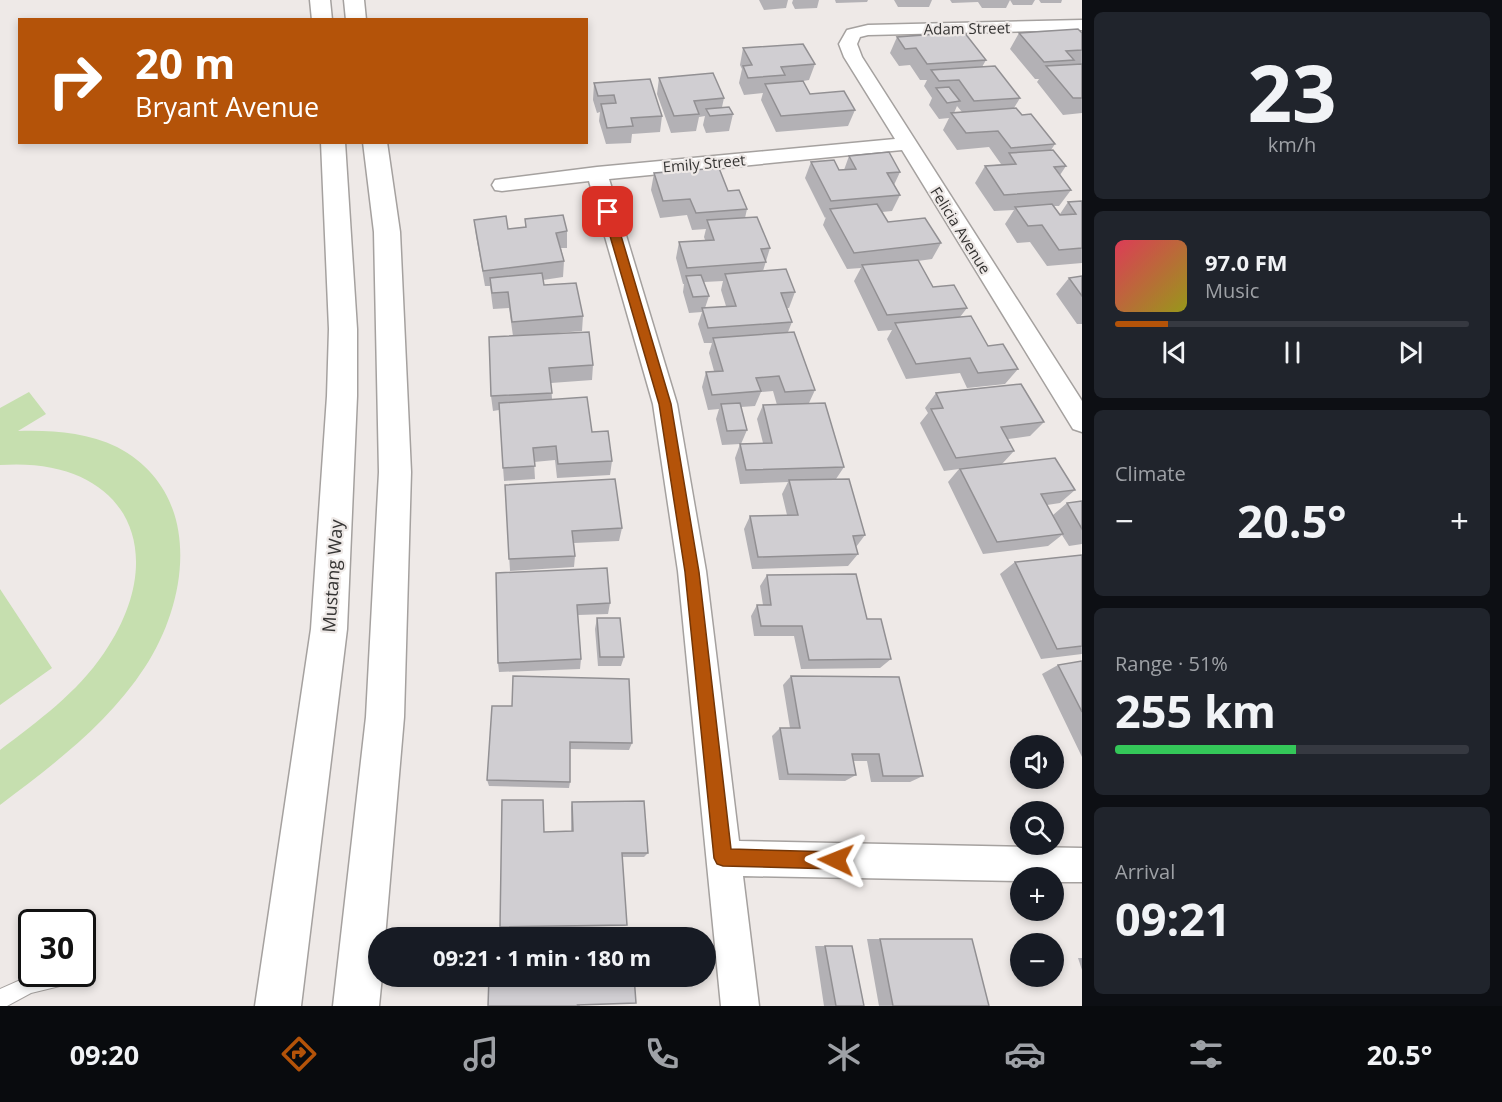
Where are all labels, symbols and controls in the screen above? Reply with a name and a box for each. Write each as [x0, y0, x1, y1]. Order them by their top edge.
street label: Adam Street [923, 17, 1011, 39]
text: 20 m [135, 34, 235, 91]
text: 23 [1247, 39, 1337, 145]
icon: right [36, 42, 114, 120]
text: Bryant Avenue [135, 88, 319, 125]
text: km/h [1268, 131, 1316, 158]
street label: Emily Street [662, 149, 746, 177]
street label: Felicia Avenue [926, 183, 996, 277]
pin [582, 186, 633, 237]
icon: arrive [591, 195, 624, 228]
text: 97.0 FM [1205, 247, 1288, 277]
text: Music [1205, 277, 1259, 304]
icon: previous [1158, 336, 1191, 369]
icon: pause [1276, 336, 1309, 369]
icon: next [1394, 336, 1427, 369]
text: Climate [1115, 460, 1186, 487]
text: 20.5° [1237, 490, 1347, 551]
text: − [1115, 498, 1134, 543]
text: + [1450, 498, 1469, 543]
street label: Mustang Way [316, 518, 348, 633]
text: Range · 51% [1115, 650, 1228, 677]
text: 255 km [1115, 680, 1276, 741]
map controls [1010, 735, 1064, 987]
button: sound [1010, 735, 1064, 789]
button: search [1010, 801, 1064, 855]
position arrow [804, 828, 868, 892]
text: Arrival [1115, 858, 1175, 885]
button: + [1010, 867, 1064, 921]
text: 09:21 [1115, 888, 1231, 949]
speed limit sign: 30 [18, 909, 96, 987]
button: − [1010, 933, 1064, 987]
text: 09:21 · 1 min · 180 m [433, 942, 651, 972]
icon: directions [278, 1033, 320, 1075]
icon: music [460, 1033, 502, 1075]
icon: phone [641, 1033, 683, 1075]
icon: climate [823, 1033, 865, 1075]
icon: car [1004, 1033, 1046, 1075]
icon: filters [1185, 1033, 1227, 1075]
text: 09:20 [70, 1036, 139, 1073]
text: 20.5° [1367, 1036, 1432, 1073]

